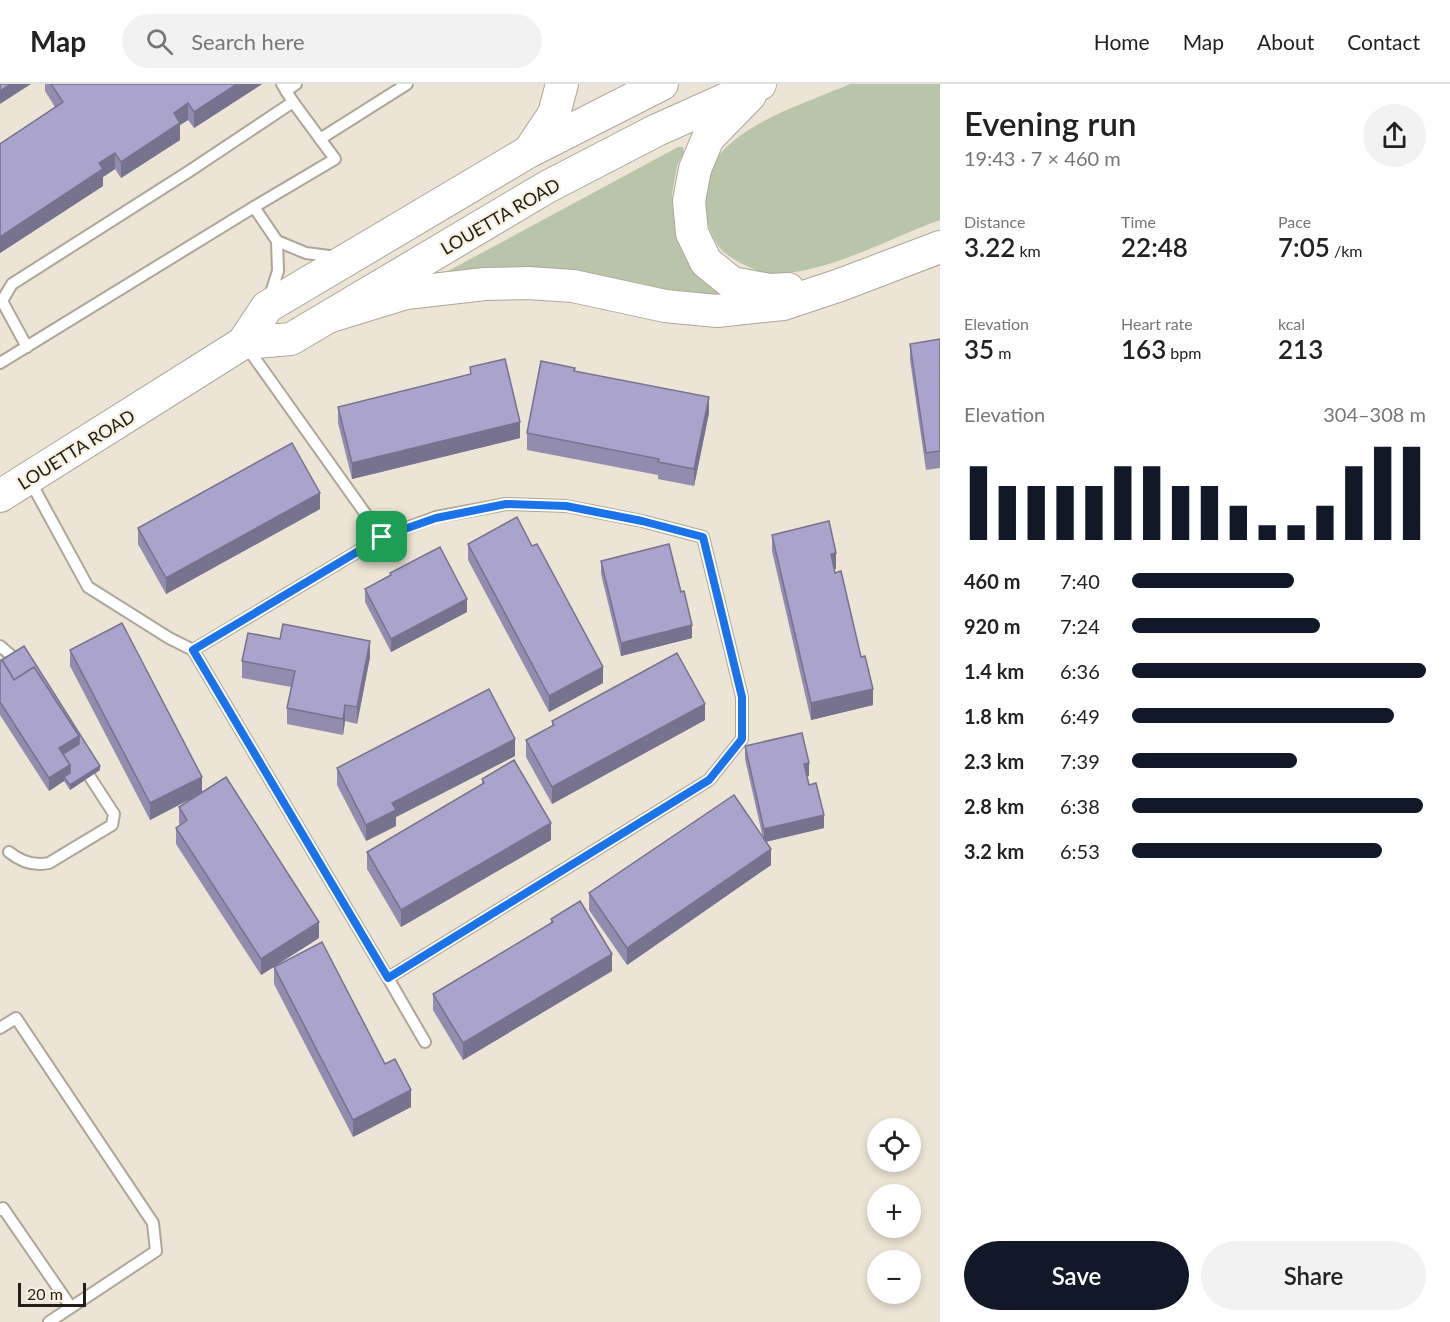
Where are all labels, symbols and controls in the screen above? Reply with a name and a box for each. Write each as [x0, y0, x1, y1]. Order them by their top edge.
search box [122, 14, 542, 68]
text: Map [30, 24, 86, 58]
icon: search [143, 25, 176, 58]
text: Search here [191, 28, 305, 55]
text: Home [1094, 29, 1150, 54]
text: Map [1183, 29, 1224, 54]
text: About [1257, 29, 1314, 54]
text: Contact [1347, 29, 1420, 54]
text: Evening run [964, 103, 1137, 143]
button: share [1363, 104, 1426, 167]
text: 19:43 · 7 × 460 m [964, 146, 1121, 170]
street label: LOUETTA ROAD [436, 173, 564, 259]
text: Distance [964, 212, 1025, 231]
text: Time [1121, 212, 1156, 231]
text: Pace [1278, 212, 1311, 231]
text: 3.22 [964, 231, 1015, 263]
text: 22:48 [1121, 231, 1188, 263]
text: 7:05 [1278, 231, 1330, 263]
text: km [1015, 241, 1041, 260]
text: /km [1330, 241, 1362, 260]
text: Elevation [964, 314, 1029, 333]
text: Heart rate [1121, 314, 1193, 333]
text: kcal [1278, 314, 1305, 333]
text: 35 [964, 333, 994, 365]
text: 163 [1121, 333, 1166, 365]
text: 213 [1278, 333, 1323, 365]
text: m [994, 343, 1011, 362]
text: bpm [1166, 343, 1201, 362]
text: Elevation [964, 402, 1045, 426]
text: 304–308 m [1323, 402, 1426, 426]
street label: LOUETTA ROAD [13, 404, 139, 494]
pin [356, 511, 407, 562]
icon: arrive [365, 520, 398, 553]
text: 460 m [964, 569, 1020, 593]
text: 7:40 [1060, 569, 1100, 593]
text: 920 m [964, 614, 1020, 638]
text: 7:24 [1060, 614, 1100, 638]
text: 1.4 km [964, 659, 1024, 683]
text: 6:36 [1060, 659, 1100, 683]
text: 1.8 km [964, 704, 1024, 728]
text: 6:49 [1060, 704, 1100, 728]
text: 2.3 km [964, 749, 1024, 773]
text: 7:39 [1060, 749, 1100, 773]
text: 2.8 km [964, 794, 1024, 818]
text: 6:38 [1060, 794, 1100, 818]
text: 3.2 km [964, 839, 1024, 863]
text: 6:53 [1060, 839, 1100, 863]
map controls [867, 1118, 921, 1304]
button: locate [867, 1118, 921, 1172]
button: + [867, 1184, 921, 1238]
button: Save [964, 1241, 1189, 1310]
button: Share [1201, 1241, 1426, 1310]
button: − [867, 1250, 921, 1304]
scale bar [18, 1280, 86, 1308]
text: 20 m [27, 1284, 63, 1303]

